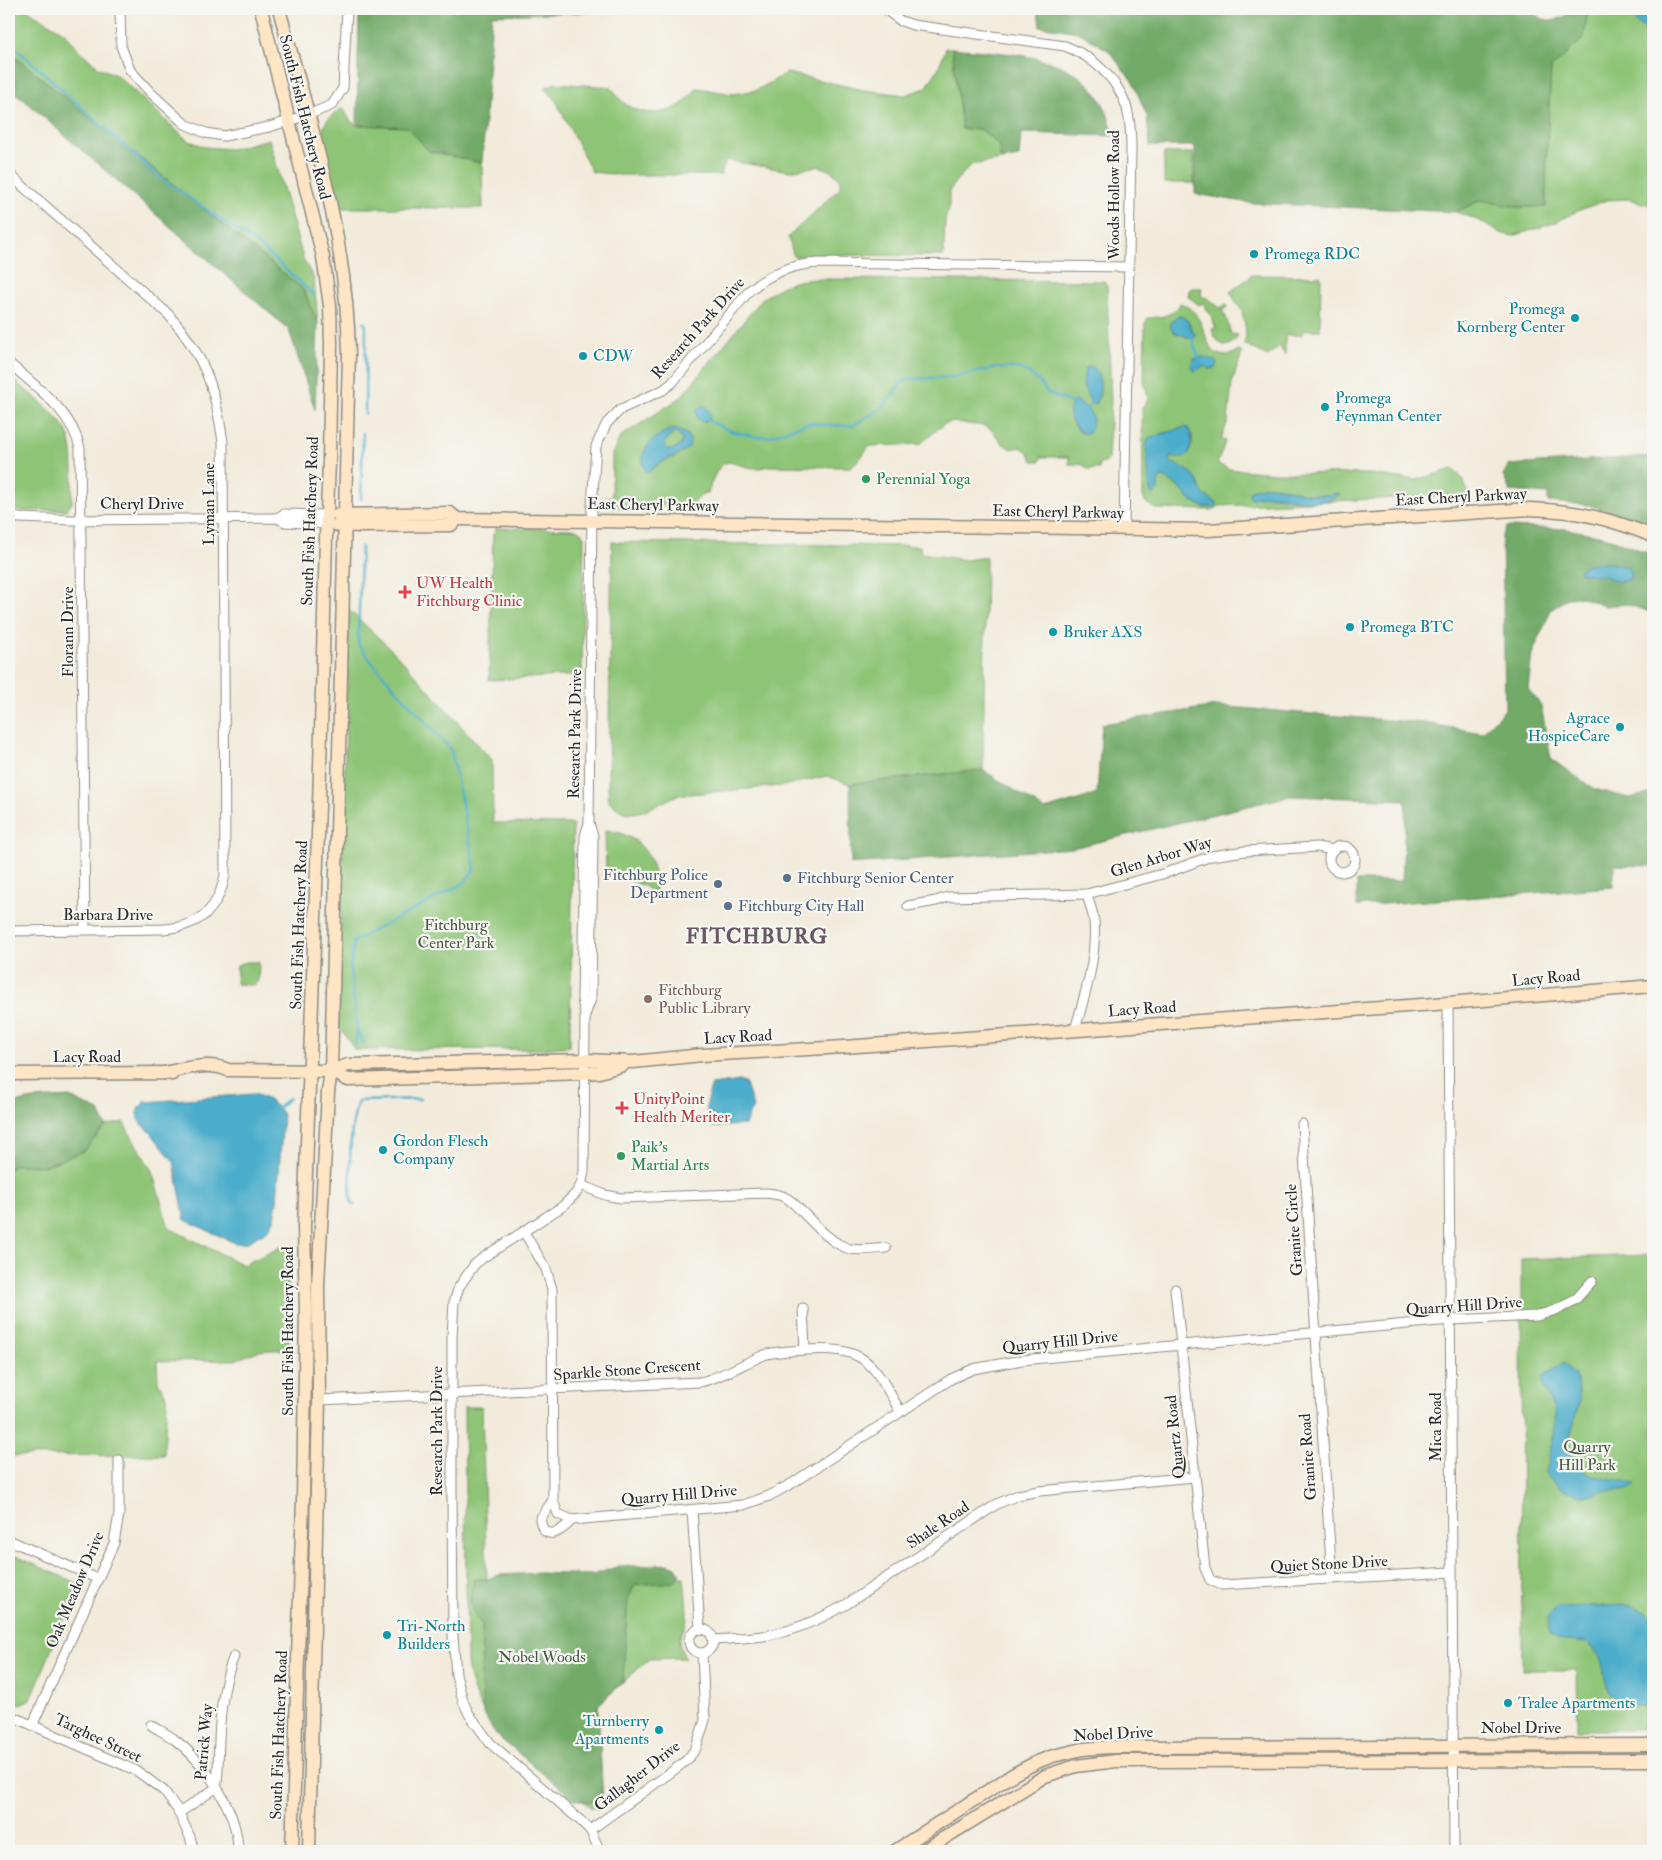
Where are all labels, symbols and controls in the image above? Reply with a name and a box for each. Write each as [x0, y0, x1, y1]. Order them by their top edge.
street label: South Fish Hatchery Road [275, 32, 335, 202]
street label: Woods Hollow Road [1104, 130, 1124, 261]
place label: Promega RDC [1264, 244, 1360, 264]
marker: Promega RDC [1248, 248, 1260, 260]
street label: Research Park Drive [647, 273, 749, 383]
place label: Promega Kornberg Center [1456, 299, 1565, 337]
marker: Promega Kornberg Center [1569, 312, 1581, 324]
place label: CDW [593, 346, 634, 366]
marker: CDW [577, 350, 589, 362]
place label: Promega Feynman Center [1335, 388, 1442, 426]
marker: Promega Feynman Center [1319, 401, 1331, 413]
street label: South Fish Hatchery Road [297, 436, 323, 606]
street label: Lyman Lane [199, 463, 219, 545]
place label: Perennial Yoga [876, 469, 971, 489]
marker: Perennial Yoga [860, 473, 872, 485]
street label: East Cheryl Parkway [1395, 484, 1528, 510]
street label: Cheryl Drive [100, 494, 184, 514]
street label: East Cheryl Parkway [587, 494, 720, 516]
street label: East Cheryl Parkway [992, 501, 1125, 523]
place label: UW Health Fitchburg Clinic [416, 573, 523, 611]
marker: UW Health Fitchburg Clinic [398, 585, 412, 599]
street label: Florann Drive [58, 586, 78, 677]
place label: Promega BTC [1360, 617, 1454, 637]
marker: Promega BTC [1344, 621, 1356, 633]
place label: Bruker AXS [1063, 622, 1143, 642]
marker: Bruker AXS [1047, 626, 1059, 638]
street label: Research Park Drive [564, 669, 586, 799]
place label: Agrace HospiceCare [1528, 708, 1610, 747]
marker: Agrace HospiceCare [1614, 721, 1626, 733]
street label: Glen Arbor Way [1108, 832, 1215, 882]
street label: South Fish Hatchery Road [286, 840, 312, 1010]
place label: Fitchburg Police Department [603, 865, 708, 904]
place label: Fitchburg Senior Center [797, 868, 954, 888]
marker: Fitchburg Senior Center [781, 872, 793, 884]
marker: Fitchburg Police Department [712, 878, 724, 890]
place label: Fitchburg City Hall [738, 896, 864, 916]
marker: Fitchburg City Hall [722, 900, 734, 912]
street label: Barbara Drive [63, 905, 153, 925]
park label: Fitchburg Center Park [418, 915, 495, 953]
district label: FITCHBURG [686, 923, 828, 950]
street label: Lacy Road [1511, 965, 1581, 991]
place label: Fitchburg Public Library [658, 980, 752, 1018]
marker: Fitchburg Public Library [642, 993, 654, 1005]
street label: Lacy Road [1107, 997, 1177, 1021]
street label: Lacy Road [703, 1025, 773, 1049]
street label: Lacy Road [53, 1047, 121, 1067]
place label: UnityPoint Health Meriter [633, 1089, 730, 1127]
marker: UnityPoint Health Meriter [615, 1101, 629, 1115]
place label: Gordon Flesch Company [393, 1131, 489, 1170]
place label: Paik's Martial Arts [631, 1137, 709, 1175]
marker: Gordon Flesch Company [377, 1144, 389, 1156]
marker: Paik's Martial Arts [615, 1150, 627, 1162]
street label: Granite Circle [1281, 1183, 1307, 1277]
street label: South Fish Hatchery Road [278, 1246, 298, 1416]
street label: Quarry Hill Drive [1405, 1292, 1523, 1320]
street label: Quarry Hill Drive [1001, 1326, 1119, 1358]
street label: Sparkle Stone Crescent [553, 1355, 701, 1386]
street label: Research Park Drive [427, 1366, 447, 1496]
street label: Mica Road [1426, 1392, 1446, 1462]
street label: Quartz Road [1161, 1394, 1189, 1480]
street label: Granite Road [1295, 1413, 1321, 1501]
park label: Quarry Hill Park [1558, 1437, 1616, 1475]
street label: Quarry Hill Drive [620, 1480, 738, 1510]
street label: Shale Road [903, 1497, 973, 1553]
street label: Oak Meadow Drive [41, 1529, 109, 1651]
street label: Quiet Stone Drive [1270, 1551, 1389, 1577]
place label: Tri-North Builders [397, 1616, 466, 1654]
marker: Tri-North Builders [381, 1629, 393, 1641]
park label: Nobel Woods [498, 1647, 586, 1667]
street label: South Fish Hatchery Road [266, 1650, 292, 1820]
place label: Tralee Apartments [1518, 1693, 1635, 1714]
marker: Tralee Apartments [1502, 1697, 1514, 1709]
street label: Patrick Way [191, 1702, 217, 1781]
street label: Targhee Street [51, 1709, 145, 1767]
place label: Turnberry Apartments [574, 1711, 650, 1750]
street label: Nobel Drive [1481, 1718, 1561, 1738]
street label: Nobel Drive [1072, 1722, 1154, 1746]
marker: Turnberry Apartments [653, 1724, 665, 1736]
street label: Gallagher Drive [590, 1736, 684, 1816]

